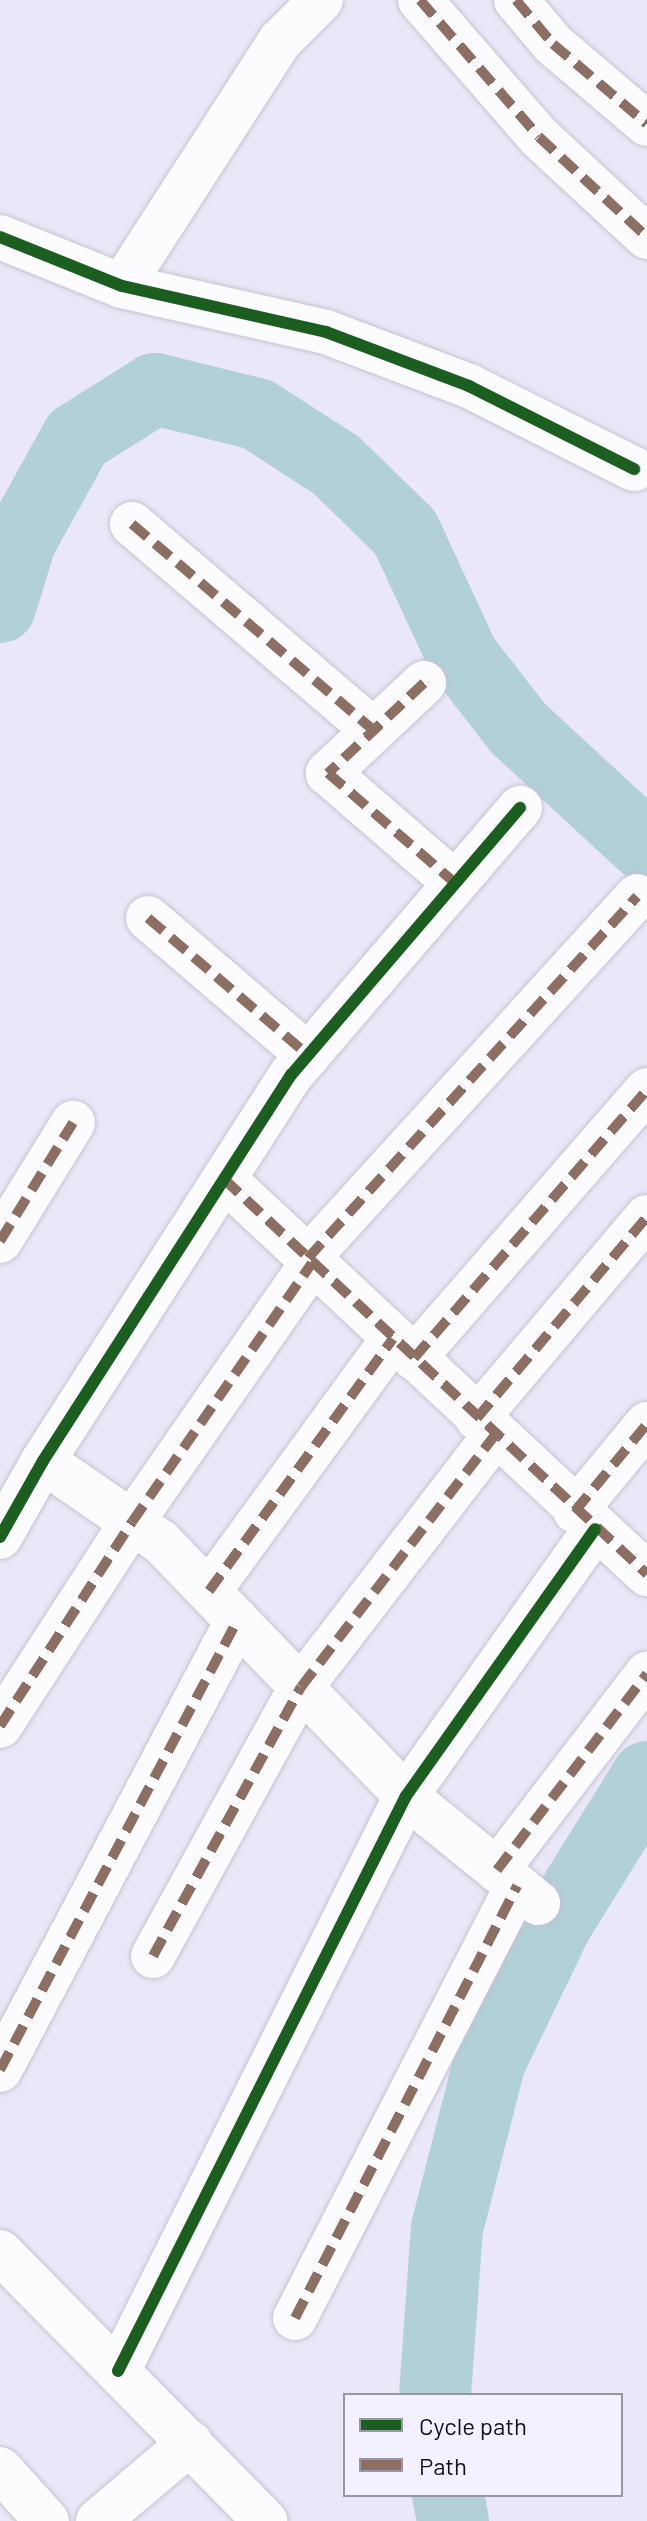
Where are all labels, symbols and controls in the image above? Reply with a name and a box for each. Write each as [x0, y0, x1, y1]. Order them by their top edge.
legend [343, 2393, 623, 2497]
text: Cycle path [419, 2411, 527, 2440]
text: Path [419, 2451, 467, 2480]

